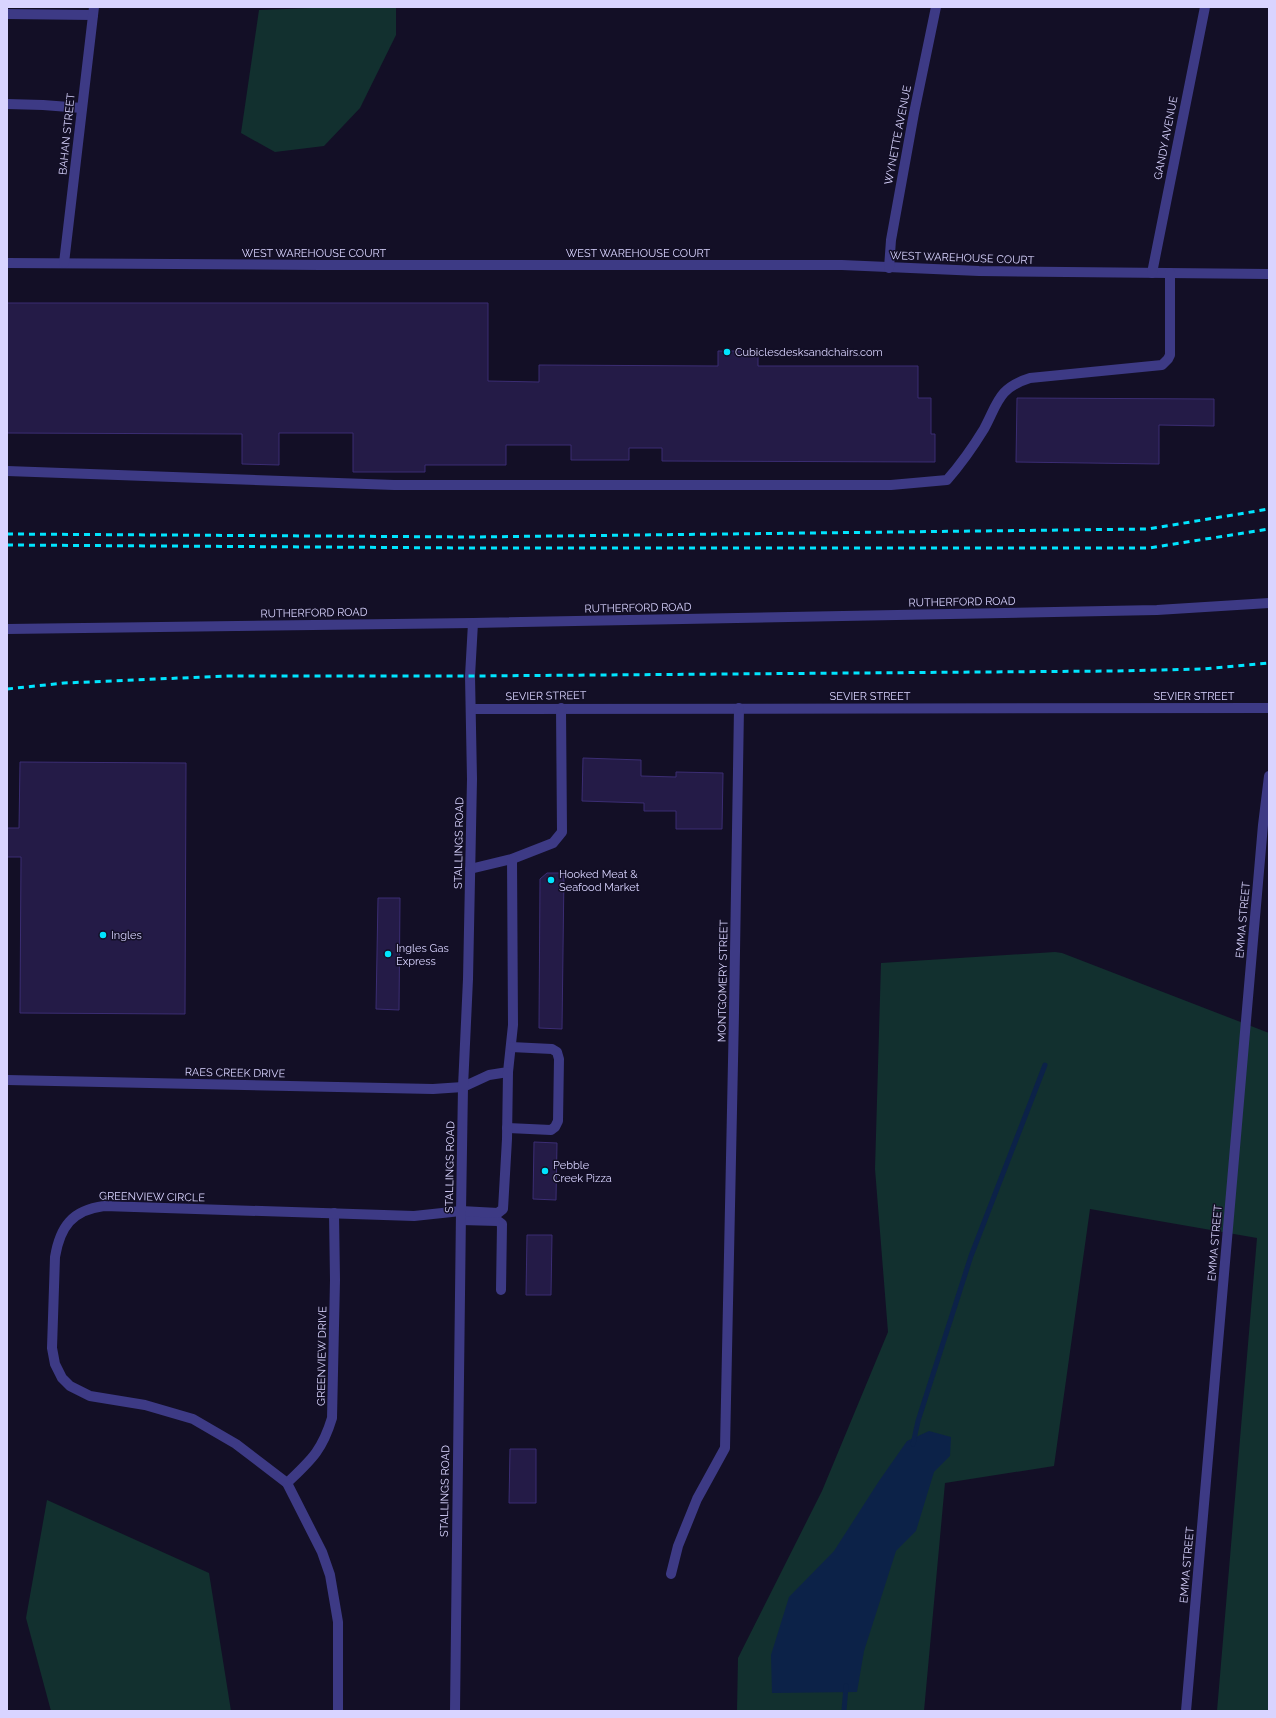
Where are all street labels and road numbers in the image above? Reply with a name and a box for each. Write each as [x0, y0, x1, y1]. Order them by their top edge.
street label: WYNETTE AVENUE [882, 84, 914, 186]
street label: BAHAN STREET [56, 92, 78, 176]
street label: GANDY AVENUE [1152, 95, 1181, 181]
street label: WEST WAREHOUSE COURT [242, 247, 387, 260]
street label: WEST WAREHOUSE COURT [566, 247, 711, 260]
street label: WEST WAREHOUSE COURT [890, 249, 1035, 267]
street label: RUTHERFORD ROAD [908, 595, 1016, 609]
street label: RUTHERFORD ROAD [584, 601, 692, 615]
street label: RUTHERFORD ROAD [260, 606, 368, 620]
street label: SEVIER STREET [505, 689, 587, 703]
street label: SEVIER STREET [830, 690, 911, 703]
street label: SEVIER STREET [1154, 690, 1235, 703]
street label: STALLINGS ROAD [452, 797, 466, 889]
street label: EMMA STREET [1233, 881, 1253, 959]
street label: MONTGOMERY STREET [715, 919, 731, 1042]
street label: RAES CREEK DRIVE [185, 1066, 286, 1080]
street label: STALLINGS ROAD [443, 1121, 457, 1213]
street label: GREENVIEW CIRCLE [99, 1190, 205, 1204]
street label: EMMA STREET [1205, 1204, 1225, 1282]
street label: GREENVIEW DRIVE [315, 1306, 329, 1406]
street label: STALLINGS ROAD [438, 1445, 452, 1537]
street label: EMMA STREET [1177, 1526, 1197, 1604]

